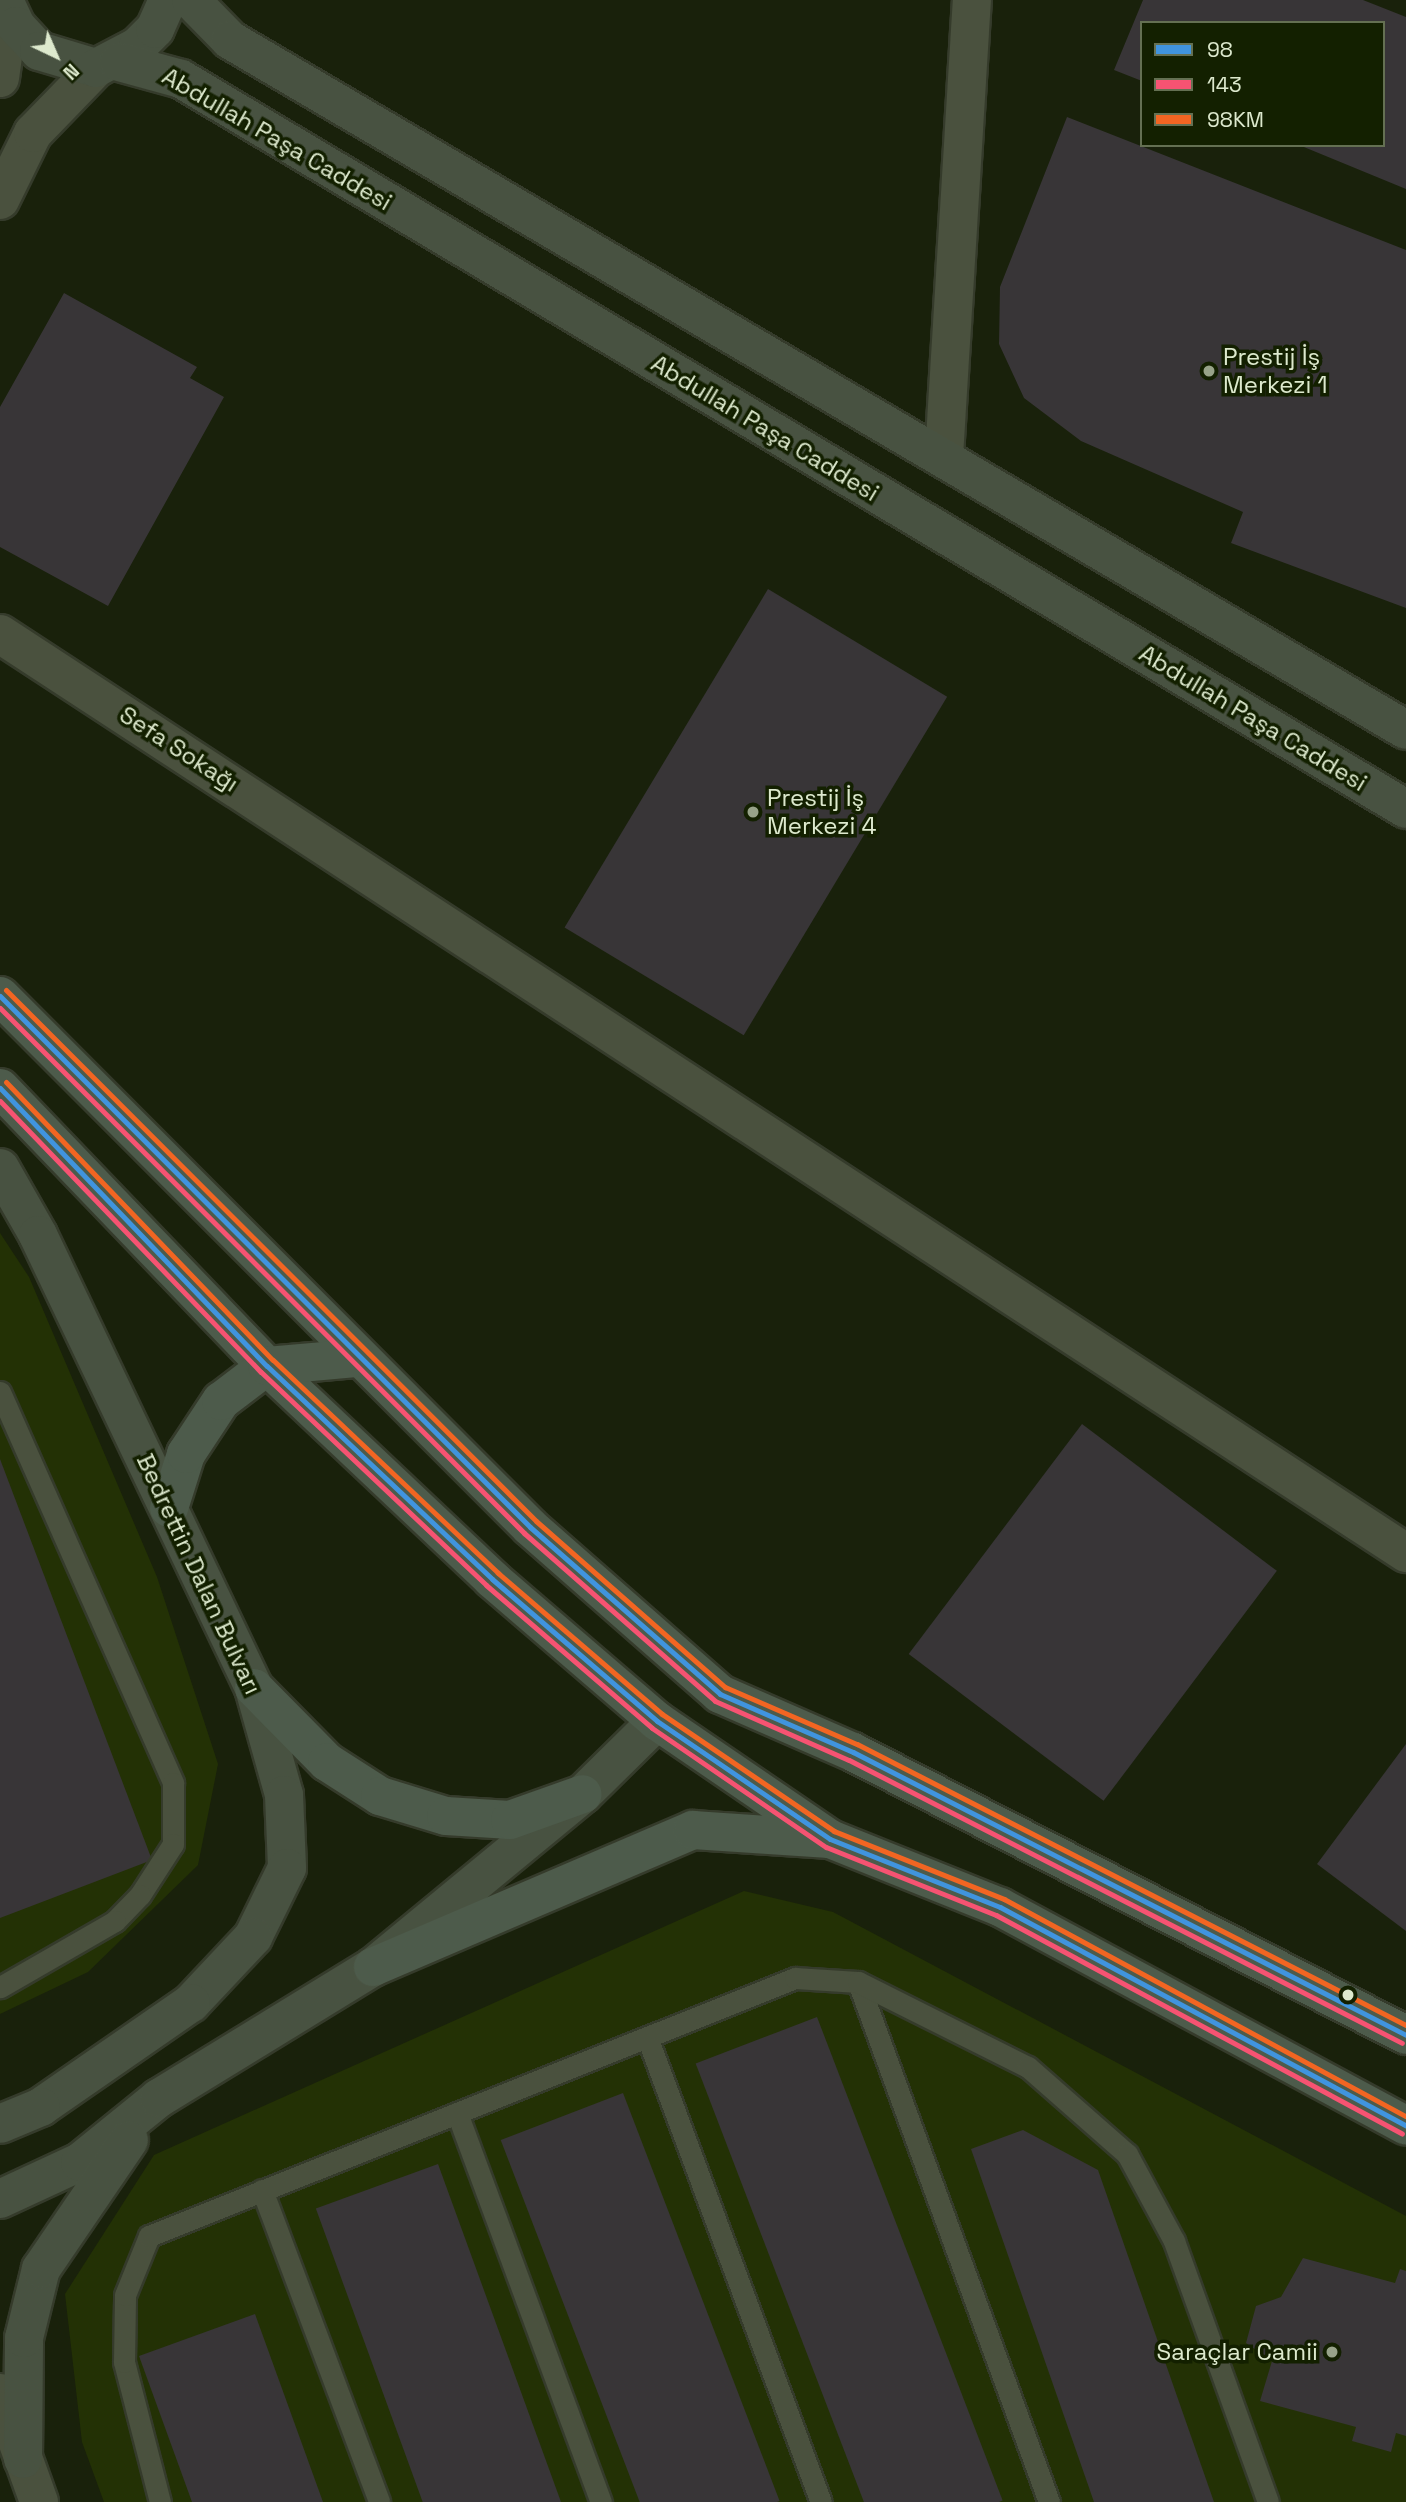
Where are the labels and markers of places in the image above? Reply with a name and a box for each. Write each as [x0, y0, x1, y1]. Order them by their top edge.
place label: Prestij İş Merkezi 1 [1223, 343, 1328, 399]
marker: Prestij İş Merkezi 1 [1201, 363, 1217, 379]
place label: Prestij İş Merkezi 4 [767, 784, 877, 840]
marker: Prestij İş Merkezi 4 [745, 804, 761, 820]
unlabelled marker [1341, 1988, 1355, 2002]
place label: Saraçlar Camii [1157, 2338, 1318, 2366]
marker: Saraçlar Camii [1324, 2344, 1340, 2360]

